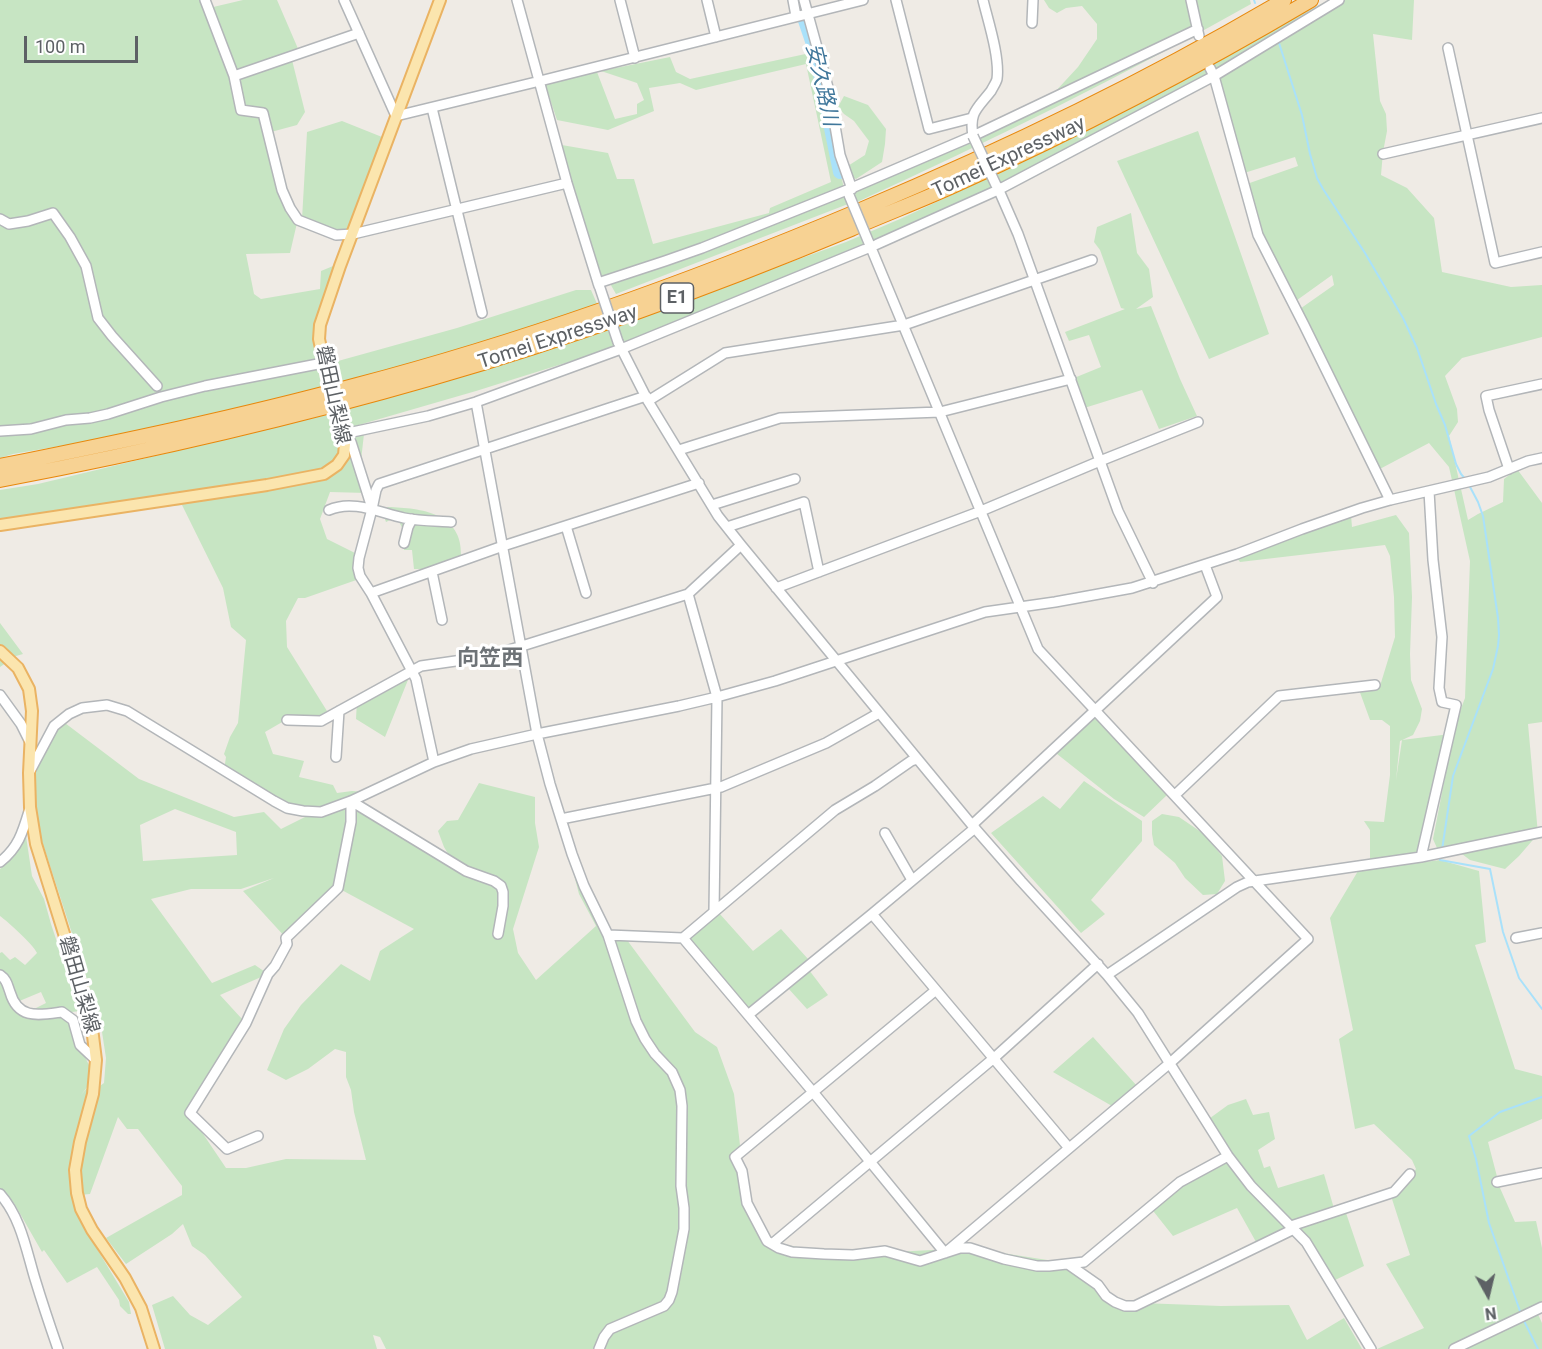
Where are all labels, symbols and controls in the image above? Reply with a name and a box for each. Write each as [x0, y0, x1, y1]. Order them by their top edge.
scale bar [27, 24, 141, 62]
text: 100 m [35, 36, 86, 57]
water label: 安久路川 [799, 41, 843, 129]
street label: Tomei Expressway [929, 112, 1089, 204]
road number: E1 [660, 283, 694, 313]
street label: Tomei Expressway [475, 301, 641, 375]
street label: 磐田山梨線 [310, 344, 354, 446]
district label: 向笠西 [457, 646, 523, 672]
street label: 磐田山梨線 [53, 934, 103, 1036]
north arrow [1458, 1265, 1518, 1325]
text: N [1484, 1303, 1497, 1324]

